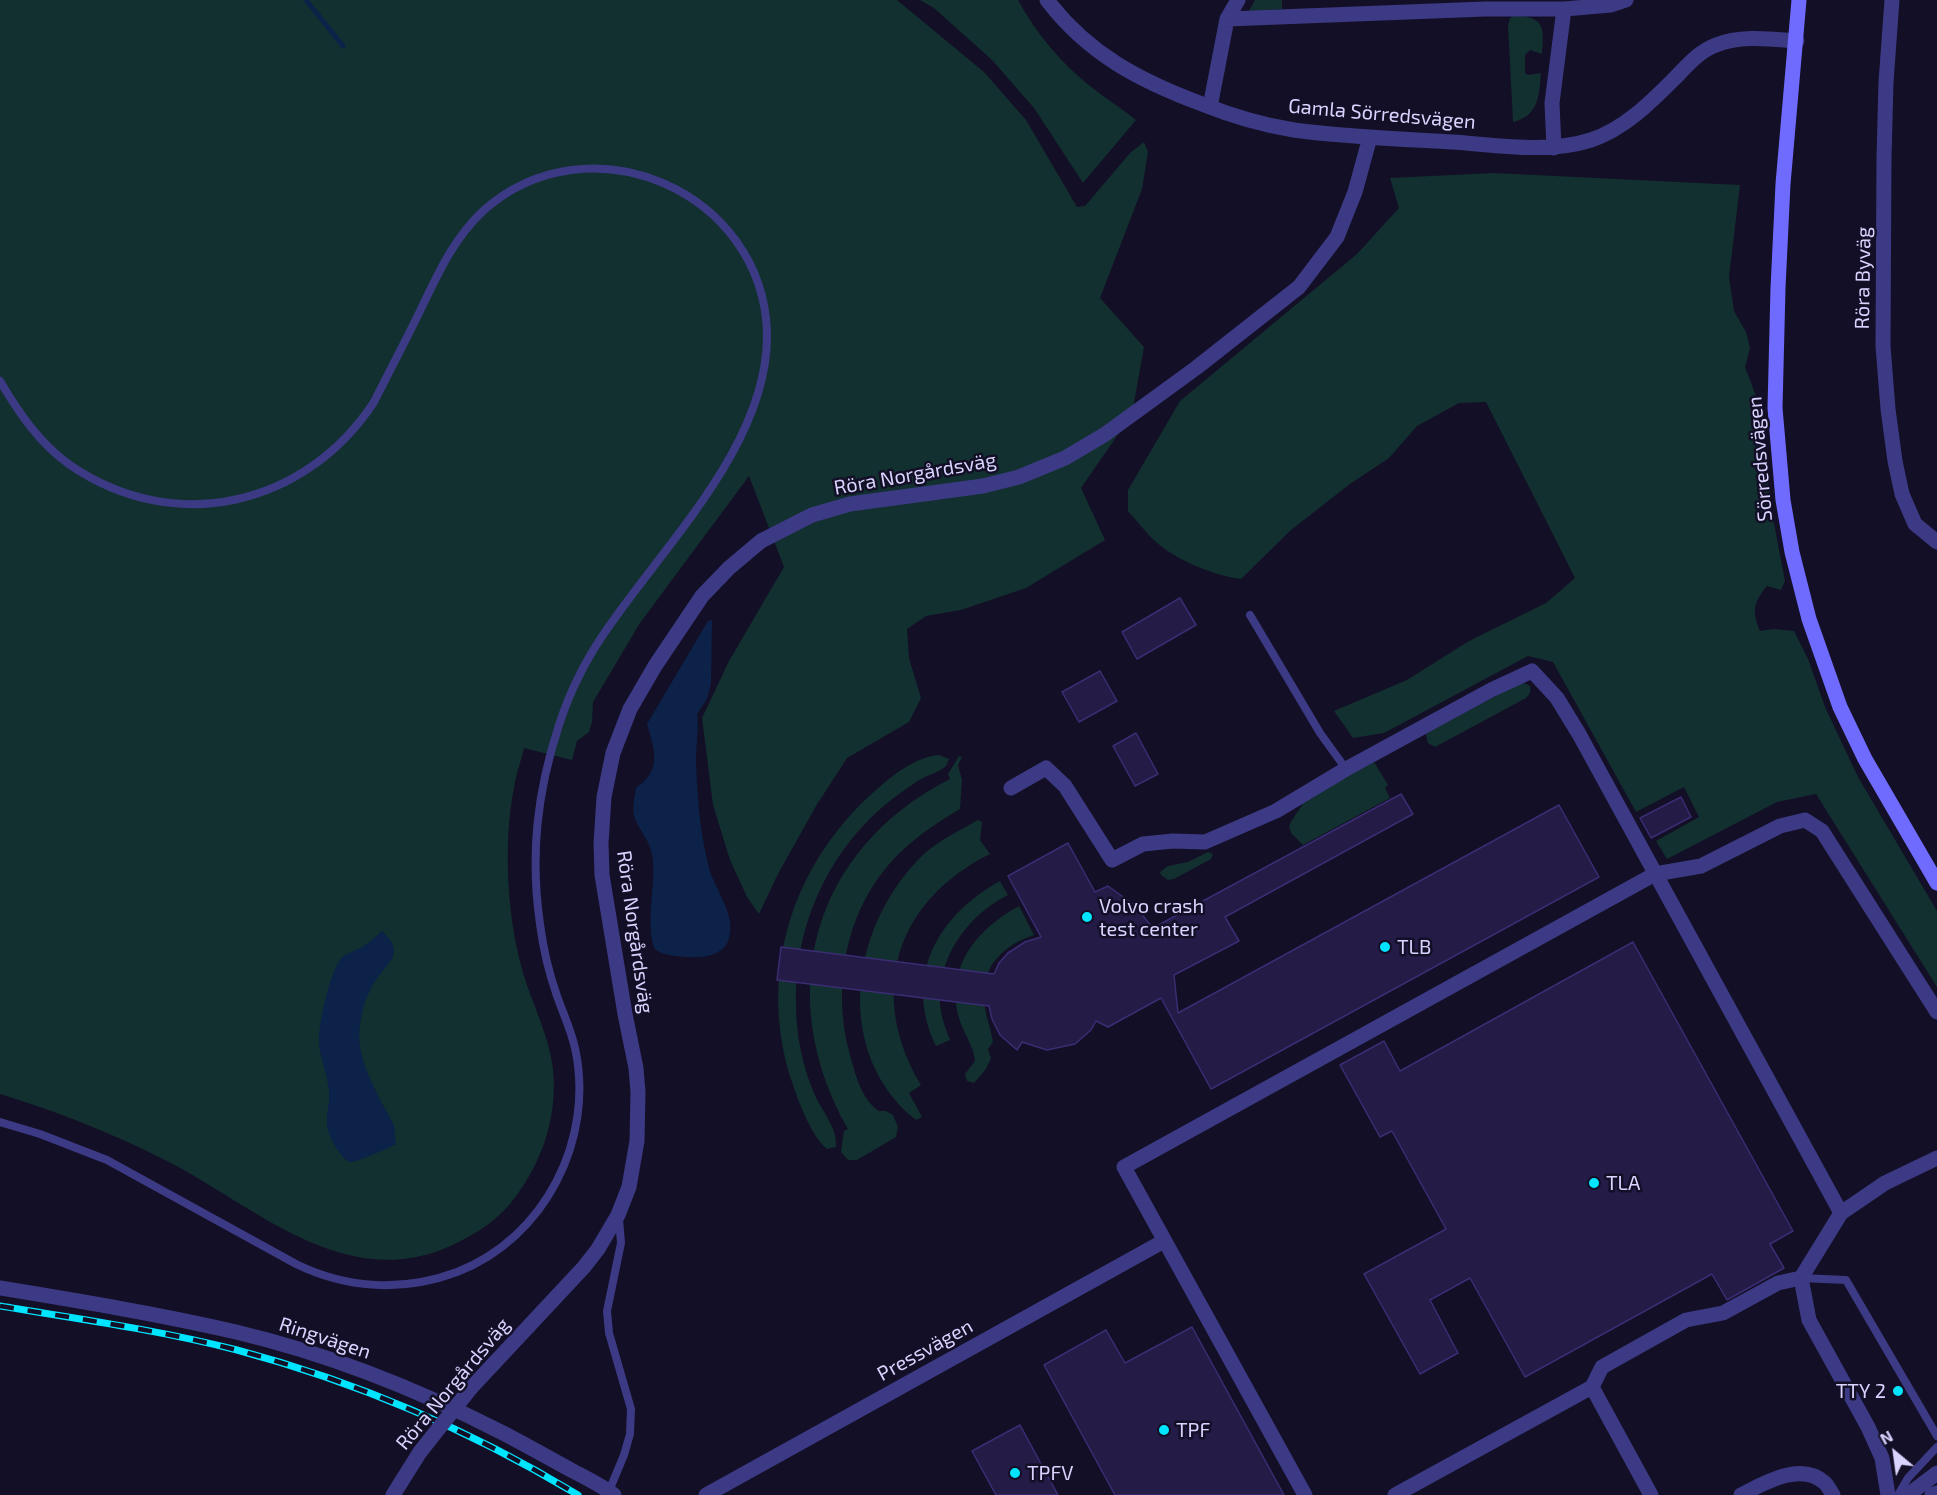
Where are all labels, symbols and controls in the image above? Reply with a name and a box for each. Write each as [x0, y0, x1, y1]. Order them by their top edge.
street label: Gamla Sörredsvägen [1287, 94, 1477, 134]
street label: Röra Byväg [1850, 226, 1876, 330]
street label: Sörredsvägen [1743, 395, 1777, 523]
street label: Röra Norgårdsväg [832, 448, 998, 500]
street label: Röra Norgårdsväg [612, 849, 658, 1015]
place label: Volvo crash test center [1099, 894, 1204, 941]
marker: Volvo crash test center [1080, 910, 1094, 924]
place label: TLB [1397, 935, 1431, 959]
marker: TLB [1378, 940, 1392, 954]
place label: TLA [1606, 1171, 1640, 1195]
marker: TLA [1587, 1176, 1601, 1190]
street label: Ringvägen [276, 1312, 374, 1364]
street label: Röra Norgårdsväg [391, 1313, 515, 1455]
street label: Pressvägen [873, 1314, 977, 1386]
place label: TTY 2 [1836, 1379, 1886, 1403]
marker: TTY 2 [1891, 1384, 1905, 1398]
place label: TPF [1176, 1418, 1210, 1442]
marker: TPF [1157, 1423, 1171, 1437]
north arrow [1865, 1423, 1925, 1483]
text: N [1876, 1426, 1896, 1448]
place label: TPFV [1027, 1461, 1073, 1485]
marker: TPFV [1008, 1466, 1022, 1480]

